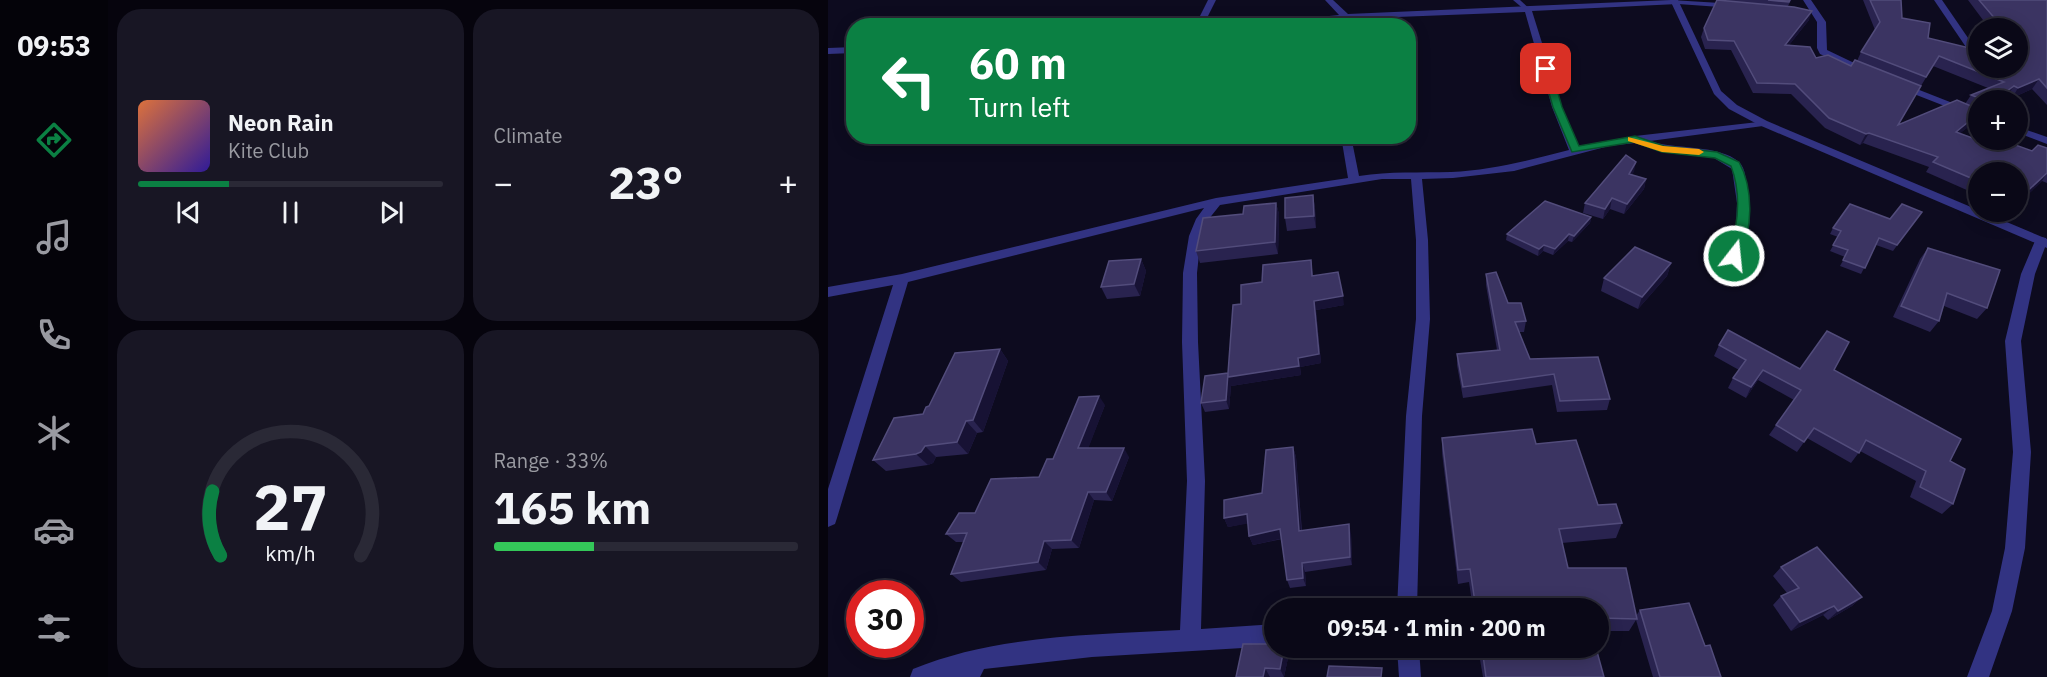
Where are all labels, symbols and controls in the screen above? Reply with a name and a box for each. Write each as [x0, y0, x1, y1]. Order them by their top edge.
map controls [1968, 18, 2028, 222]
button: layers [1968, 18, 2028, 78]
text: 09:53 [17, 28, 91, 63]
text: 60 m [969, 36, 1067, 91]
icon: left [870, 42, 948, 120]
pin [1520, 43, 1571, 94]
icon: arrive [1529, 52, 1562, 85]
text: Turn left [969, 89, 1070, 124]
button: + [1968, 90, 2028, 150]
text: Neon Rain [228, 108, 334, 137]
icon: directions [33, 119, 75, 161]
text: Climate [494, 122, 562, 149]
text: Kite Club [228, 137, 309, 164]
text: 23° [608, 153, 683, 211]
text: − [494, 161, 513, 204]
text: + [778, 161, 798, 204]
button: − [1968, 162, 2028, 222]
icon: previous [172, 196, 205, 229]
icon: pause [274, 196, 307, 229]
icon: next [375, 196, 408, 229]
icon: music [33, 216, 75, 258]
position arrow [1702, 224, 1766, 288]
icon: phone [33, 314, 75, 356]
icon: climate [33, 412, 75, 454]
text: Range · 33% [494, 447, 608, 474]
text: 27 [253, 466, 328, 547]
text: 165 km [494, 478, 651, 536]
icon: car [33, 509, 75, 551]
text: km/h [265, 539, 315, 567]
speed limit sign: 30 [846, 580, 924, 658]
icon: filters [33, 607, 75, 649]
text: 09:54 · 1 min · 200 m [1327, 613, 1546, 642]

